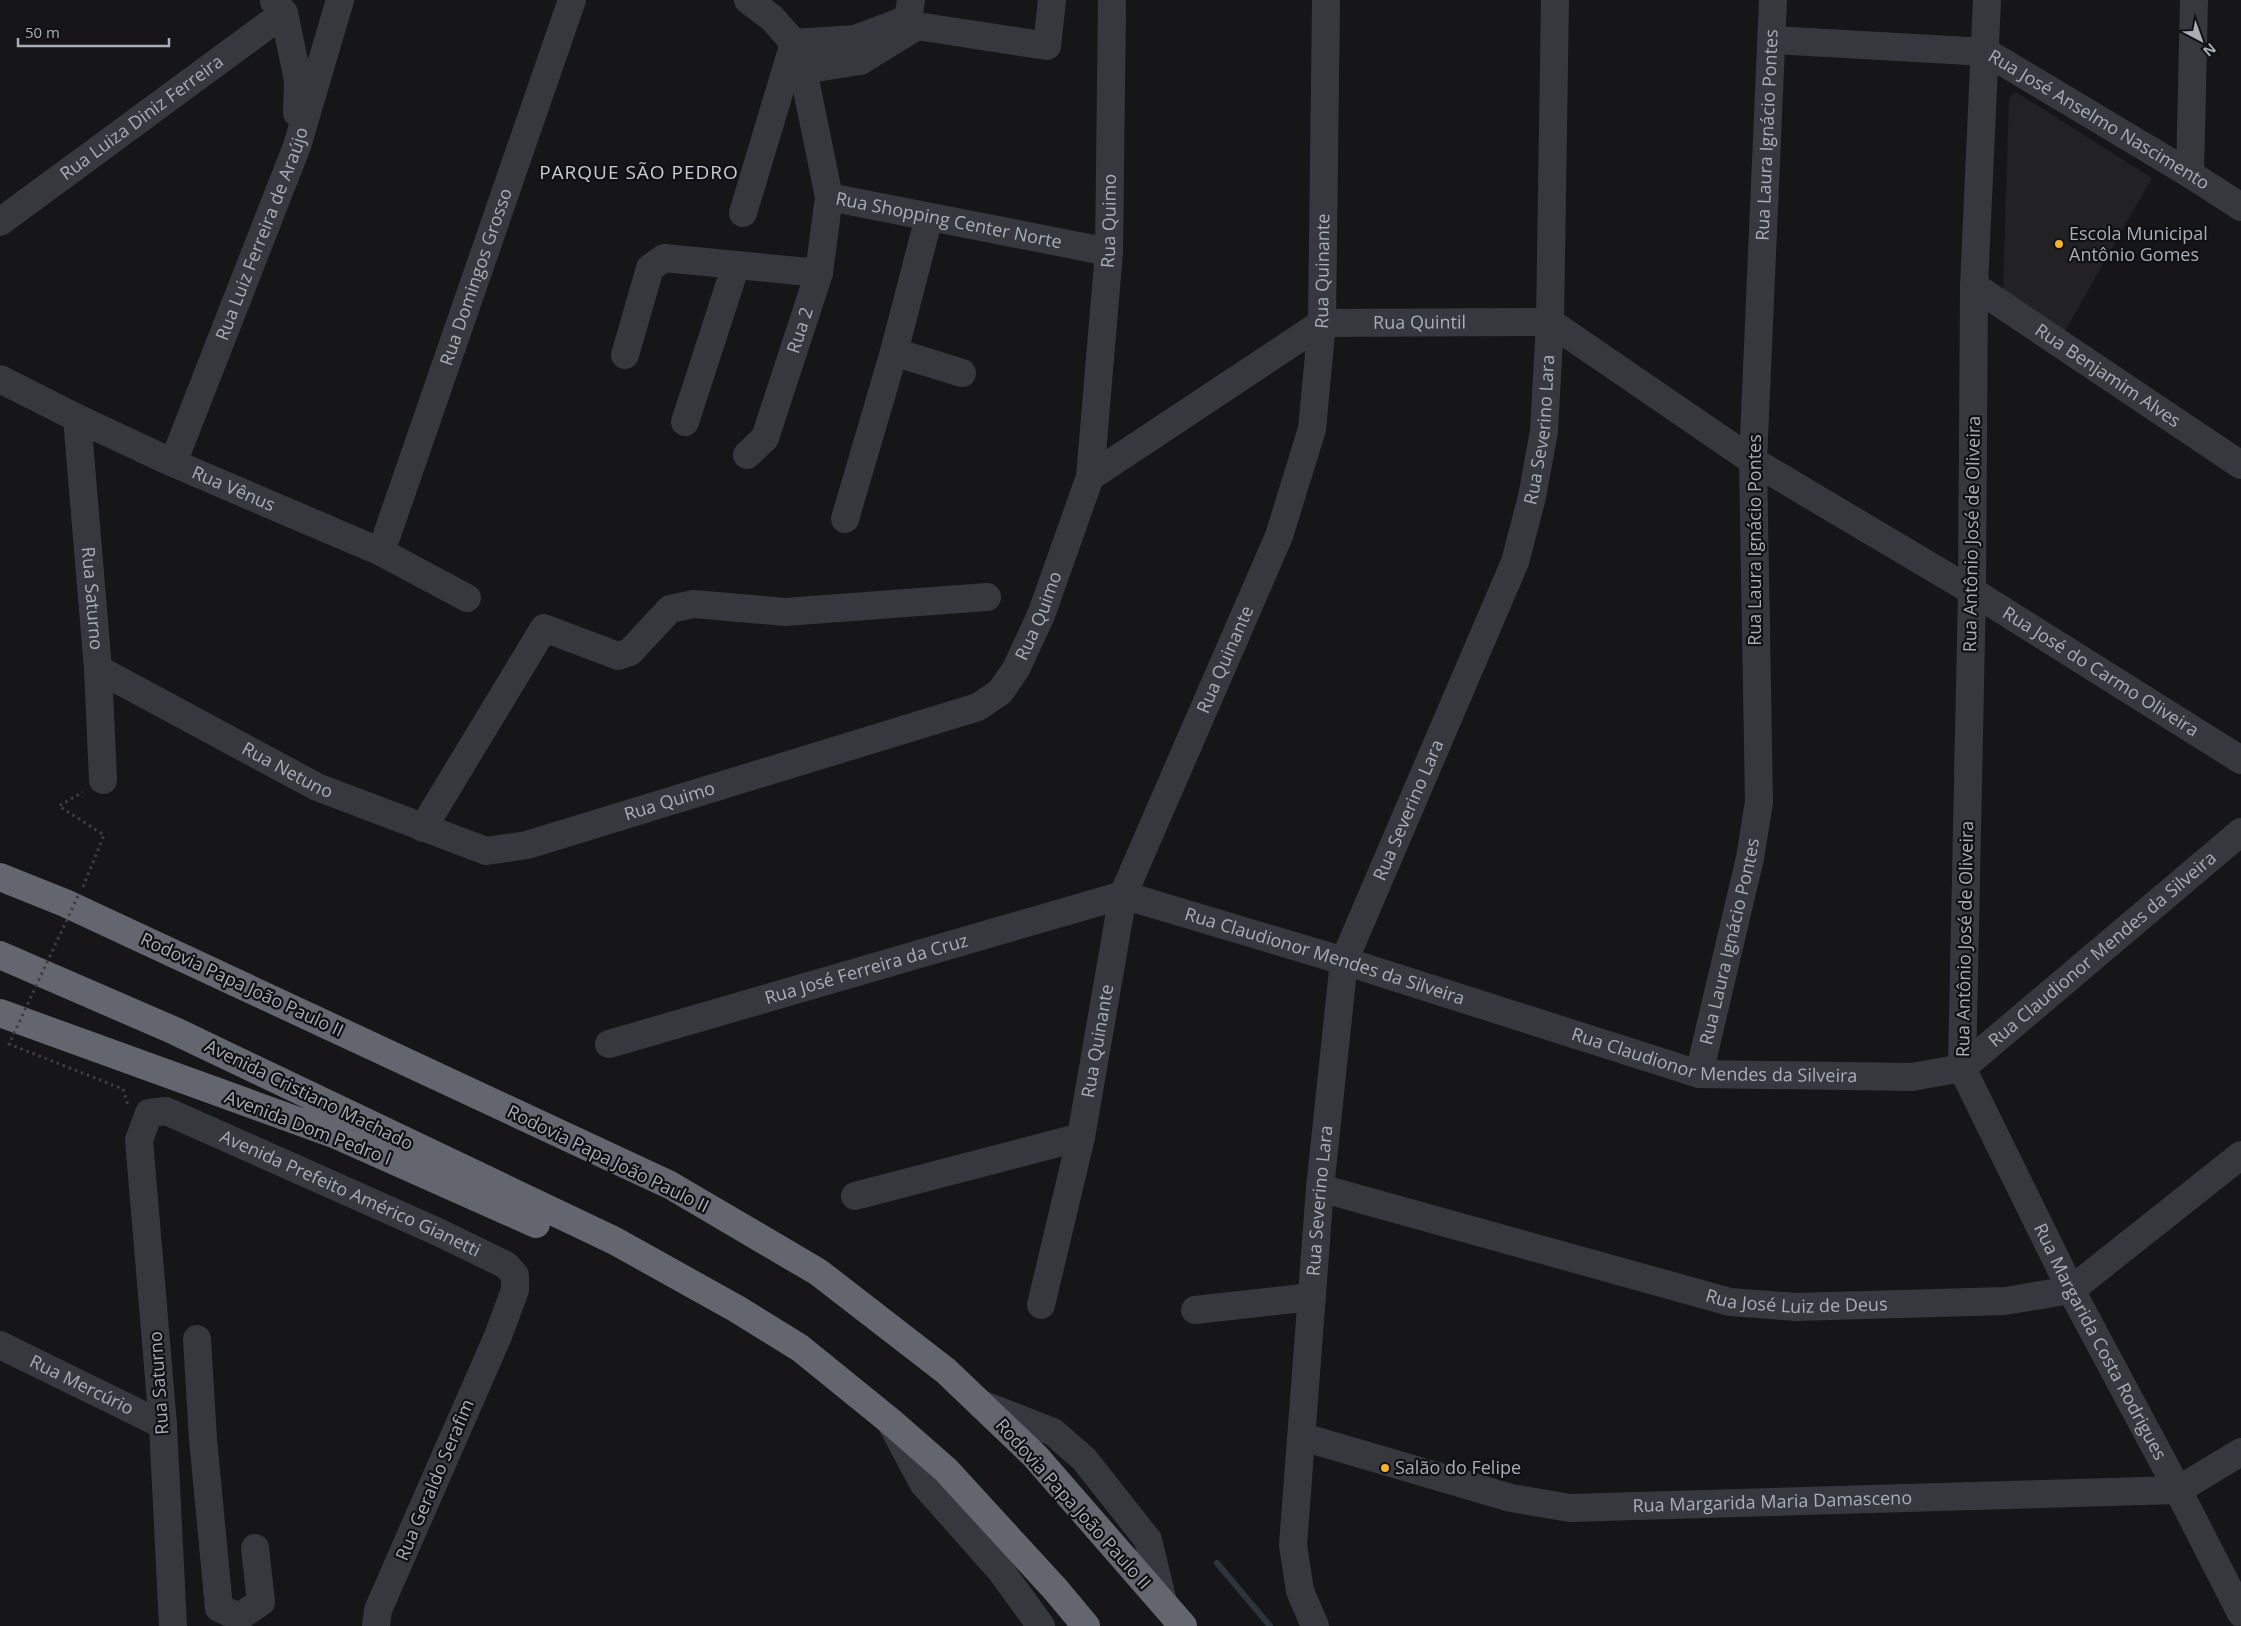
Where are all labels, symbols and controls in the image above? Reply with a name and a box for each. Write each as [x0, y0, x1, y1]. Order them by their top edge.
scale bar [18, 15, 169, 47]
north arrow [2176, 15, 2226, 65]
text: 50 m [25, 22, 60, 42]
street label: Rua Laura Ignácio Pontes [1750, 29, 1783, 241]
street label: Rua José Anselmo Nascimento [1985, 46, 2213, 196]
street label: Rua Luiza Diniz Ferreira [55, 49, 228, 185]
street label: Rua Luiz Ferreira de Araújo [209, 124, 313, 344]
district label: PARQUE SÃO PEDRO [539, 159, 739, 185]
street label: Rua Quimo [1095, 174, 1121, 269]
street label: Rua Domingos Grosso [433, 185, 517, 369]
street label: Rua Shopping Center Norte [834, 186, 1064, 253]
street label: Rua Quinante [1309, 213, 1334, 330]
place label: Escola Municipal Antônio Gomes [2069, 221, 2208, 266]
marker: Escola Municipal Antônio Gomes [2053, 238, 2065, 250]
street label: Rua 2 [781, 304, 818, 356]
street label: Rua Quintil [1373, 309, 1466, 334]
street label: Rua Benjamim Alves [2031, 317, 2186, 432]
street label: Rua Severino Lara [1517, 354, 1559, 507]
street label: Rua Antônio José de Oliveira [1957, 416, 1985, 652]
street label: Rua Laura Ignácio Pontes [1742, 434, 1766, 646]
street label: Rua Vênus [188, 459, 279, 516]
street label: Rua Saturno [77, 546, 109, 651]
street label: Rua Quimo [1009, 568, 1067, 664]
street label: Rua José do Carmo Oliveira [1998, 600, 2204, 742]
street label: Rua Quinante [1190, 602, 1258, 717]
street label: Rua Netuno [238, 736, 337, 803]
street label: Rua Severino Lara [1367, 736, 1449, 884]
street label: Rua Quimo [621, 775, 718, 826]
street label: Rua Antônio José de Oliveira [1950, 821, 1978, 1057]
street label: Rua Laura Ignácio Pontes [1693, 836, 1764, 1047]
street label: Rua Claudionor Mendes da Silveira [1983, 845, 2221, 1052]
street label: Rua Claudionor Mendes da Silveira [1182, 901, 1468, 1010]
street label: Rodovia Papa João Paulo II [137, 926, 348, 1042]
street label: Rua José Ferreira da Cruz [762, 928, 971, 1009]
street label: Rua Quinante [1075, 982, 1118, 1100]
street label: Rua Claudionor Mendes da Silveira [1569, 1021, 1858, 1087]
street label: Avenida Cristiano Machado [201, 1033, 418, 1155]
street label: Avenida Dom Pedro I [222, 1084, 395, 1170]
street label: Rodovia Papa João Paulo II [504, 1099, 713, 1217]
street label: Avenida Prefeito Américo Gianetti [217, 1124, 485, 1262]
street label: Rua Severino Lara [1300, 1124, 1338, 1277]
street label: Rua Margarida Costa Rodrigues [2029, 1219, 2173, 1464]
street label: Rua José Luiz de Deus [1703, 1283, 1888, 1318]
street label: Rua Saturno [142, 1331, 174, 1435]
street label: Rua Mercúrio [26, 1349, 138, 1420]
street label: Rua Geraldo Serafim [389, 1395, 479, 1564]
street label: Rodovia Papa João Paulo II [991, 1413, 1157, 1594]
place label: Salão do Felipe [1395, 1455, 1521, 1479]
marker: Salão do Felipe [1379, 1462, 1391, 1474]
street label: Rua Margarida Maria Damasceno [1632, 1485, 1912, 1517]

